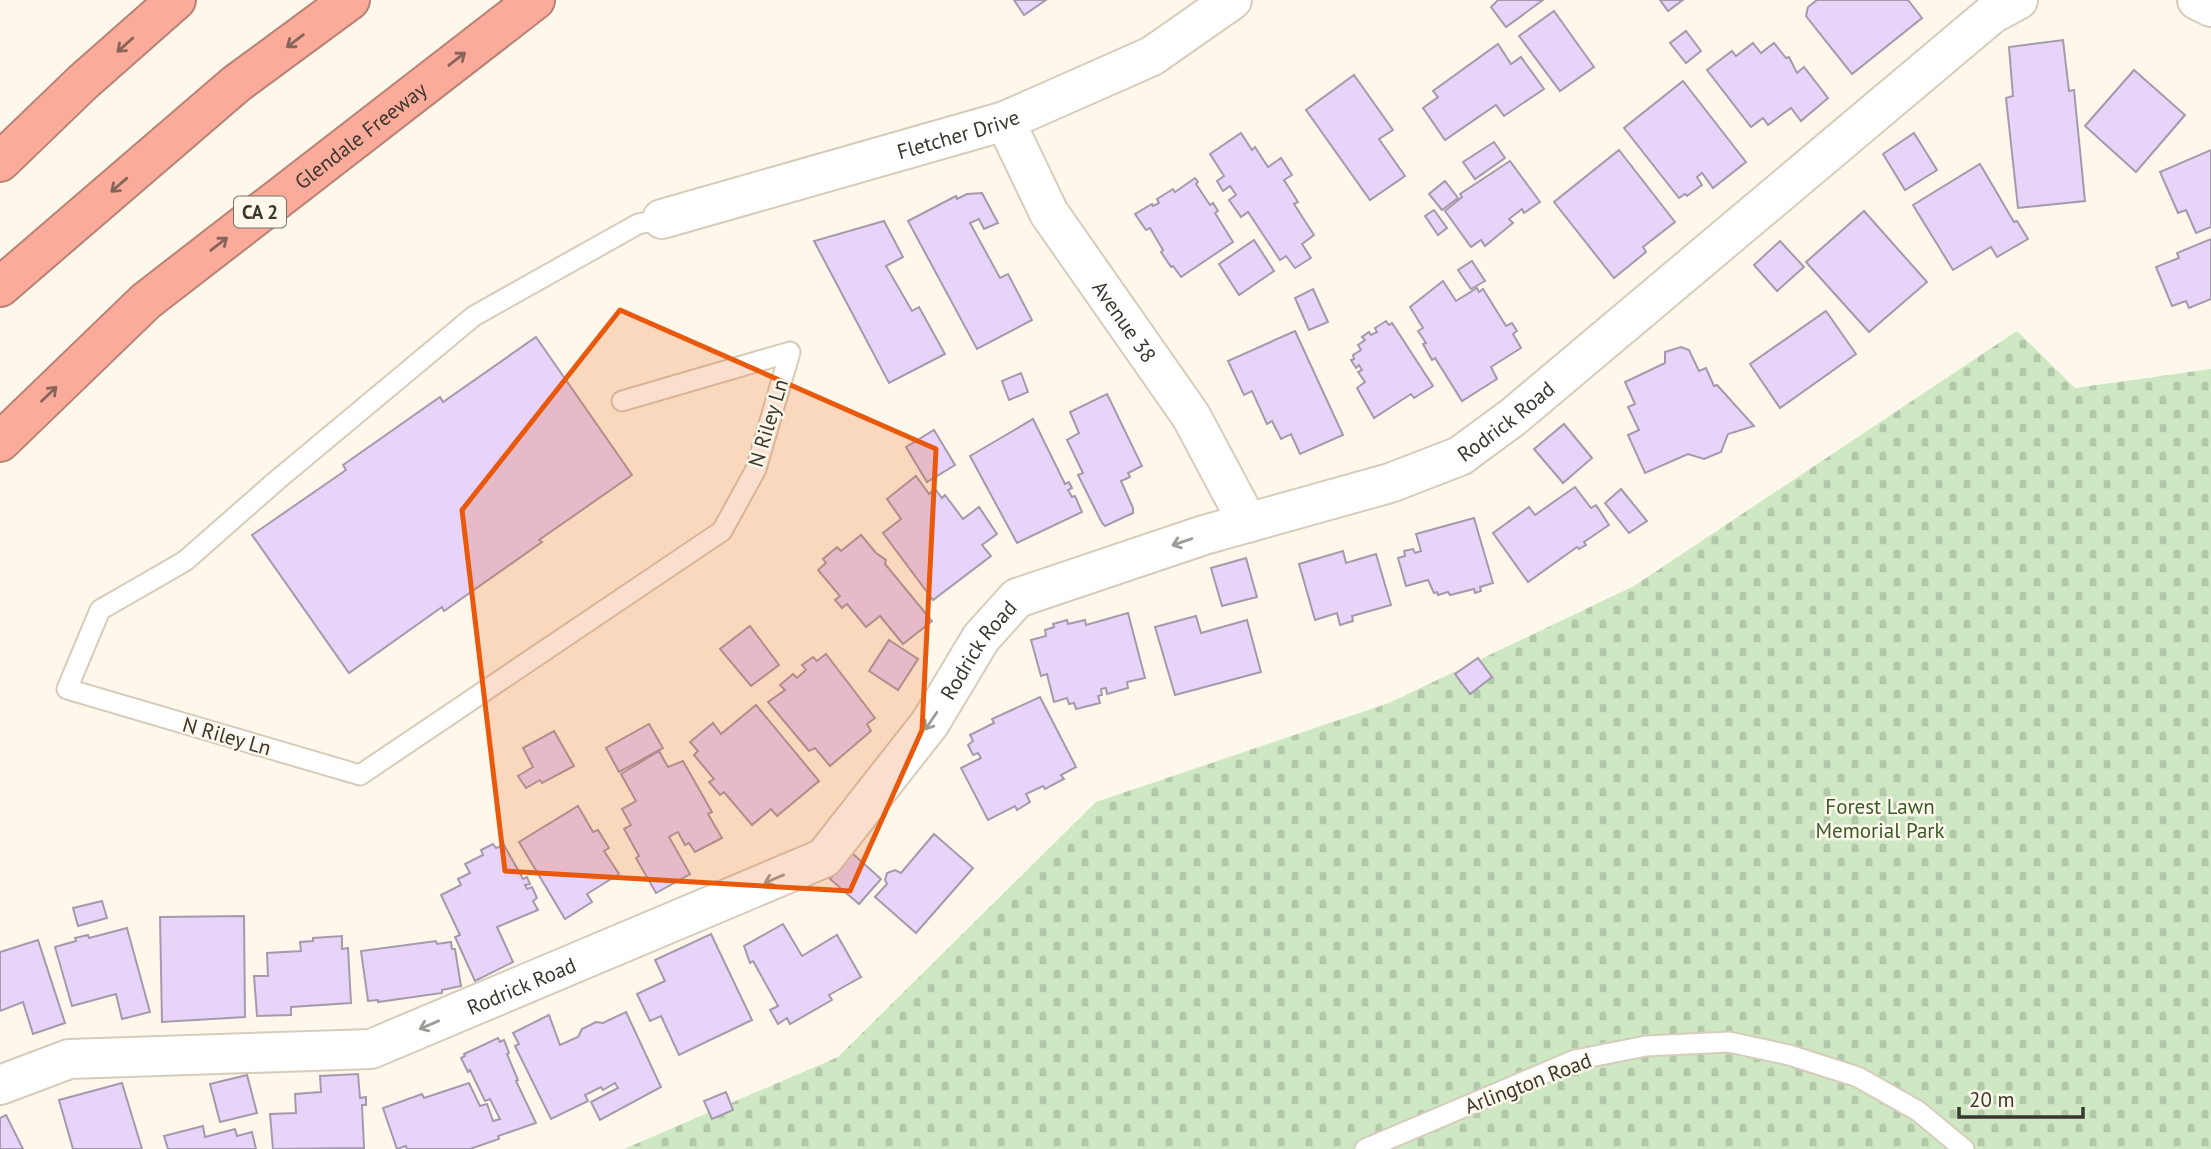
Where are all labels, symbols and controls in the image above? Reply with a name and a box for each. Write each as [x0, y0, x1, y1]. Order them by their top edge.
one-way arrow [286, 33, 305, 48]
one-way arrow [116, 37, 134, 53]
one-way arrow [447, 52, 466, 67]
street label: Glendale Freeway [289, 75, 432, 195]
street label: Fletcher Drive [894, 103, 1024, 165]
one-way arrow [111, 177, 129, 193]
road number: CA 2 [234, 196, 286, 228]
one-way arrow [210, 236, 228, 251]
street label: Avenue 38 [1087, 275, 1163, 367]
street label: Rodrick Road [1452, 375, 1560, 467]
street label: N Riley Ln [742, 376, 794, 470]
one-way arrow [40, 386, 57, 403]
one-way arrow [1172, 537, 1194, 549]
street label: Rodrick Road [934, 594, 1022, 704]
street label: N Riley Ln [180, 711, 274, 761]
one-way arrow [924, 711, 938, 730]
park label: Forest Lawn Memorial Park [1815, 793, 1945, 844]
one-way arrow [764, 873, 785, 886]
street label: Rodrick Road [463, 951, 580, 1021]
one-way arrow [419, 1019, 441, 1032]
street label: Arlington Road [1461, 1046, 1595, 1120]
scale bar [1959, 1076, 2083, 1120]
text: 20 m [1969, 1086, 2015, 1113]

